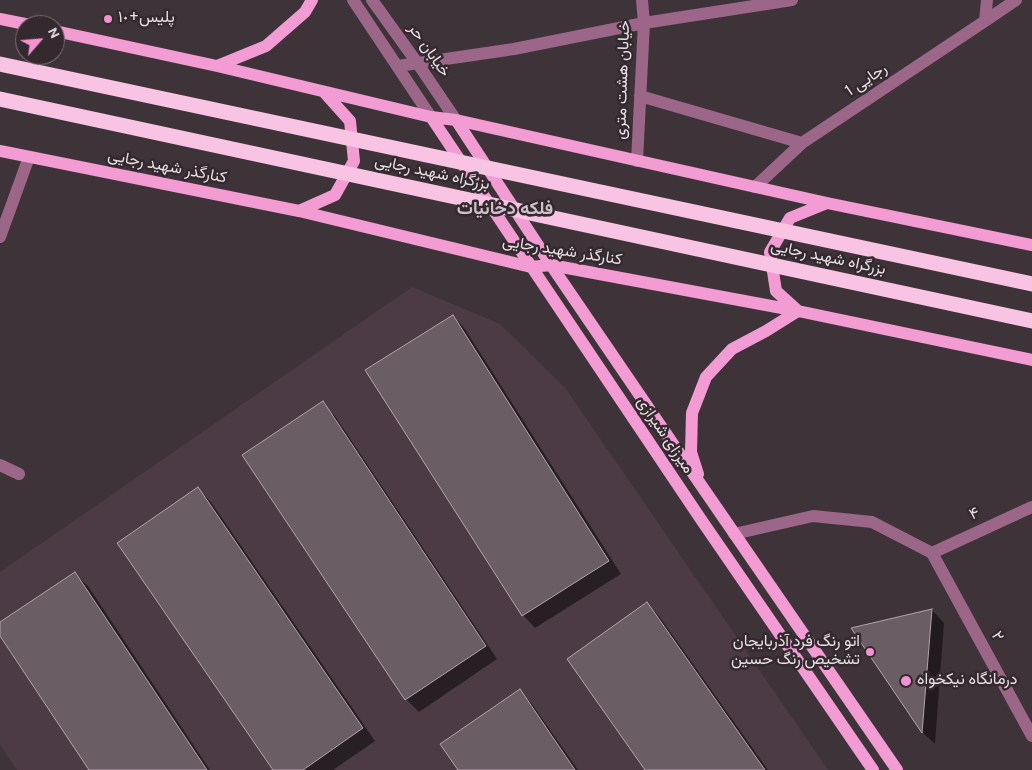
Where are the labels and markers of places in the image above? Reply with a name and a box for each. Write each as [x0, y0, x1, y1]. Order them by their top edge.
place label: پلیس+١٠ [118, 9, 175, 29]
marker: پلیس+١٠ [102, 13, 114, 25]
place label: اتو رنگ فرد آذربایجان تشخیص رنگ حسین [731, 633, 860, 671]
marker: اتو رنگ فرد آذربایجان تشخیص رنگ حسین [864, 646, 876, 658]
place label: درمانگاه نیکخواه [917, 671, 1017, 691]
marker: درمانگاه نیکخواه [899, 674, 913, 688]

